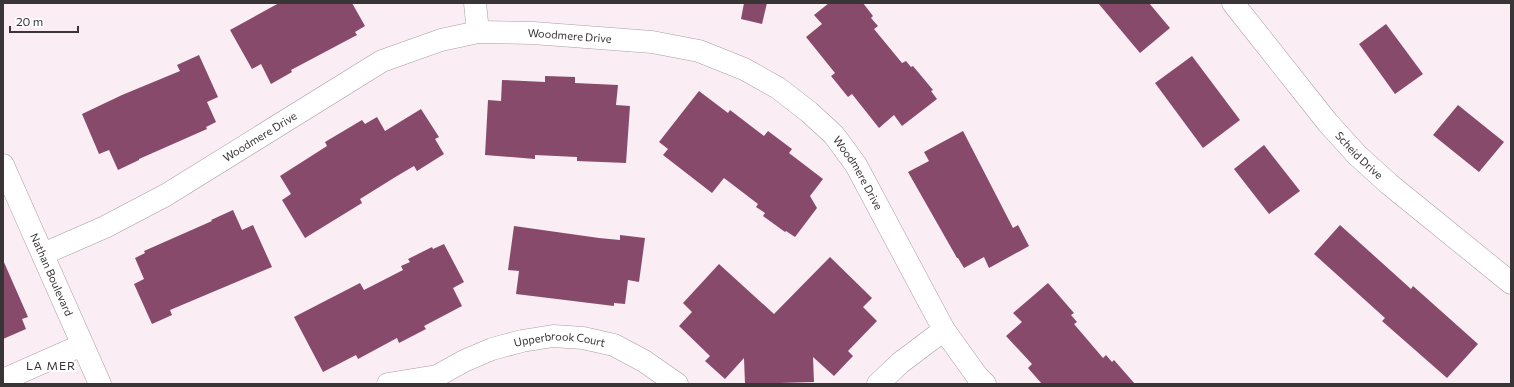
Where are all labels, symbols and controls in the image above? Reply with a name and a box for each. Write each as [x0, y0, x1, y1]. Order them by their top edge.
scale bar [10, 8, 78, 34]
text: 20 m [16, 14, 43, 28]
street label: Woodmere Drive [528, 26, 612, 45]
street label: Woodmere Drive [220, 109, 299, 164]
street label: Scheid Drive [1333, 129, 1386, 182]
street label: Woodmere Drive [831, 133, 886, 212]
street label: Nathan Boulevard [28, 231, 76, 318]
street label: Upperbrook Court [512, 329, 607, 349]
district label: LA MER [26, 358, 76, 372]

